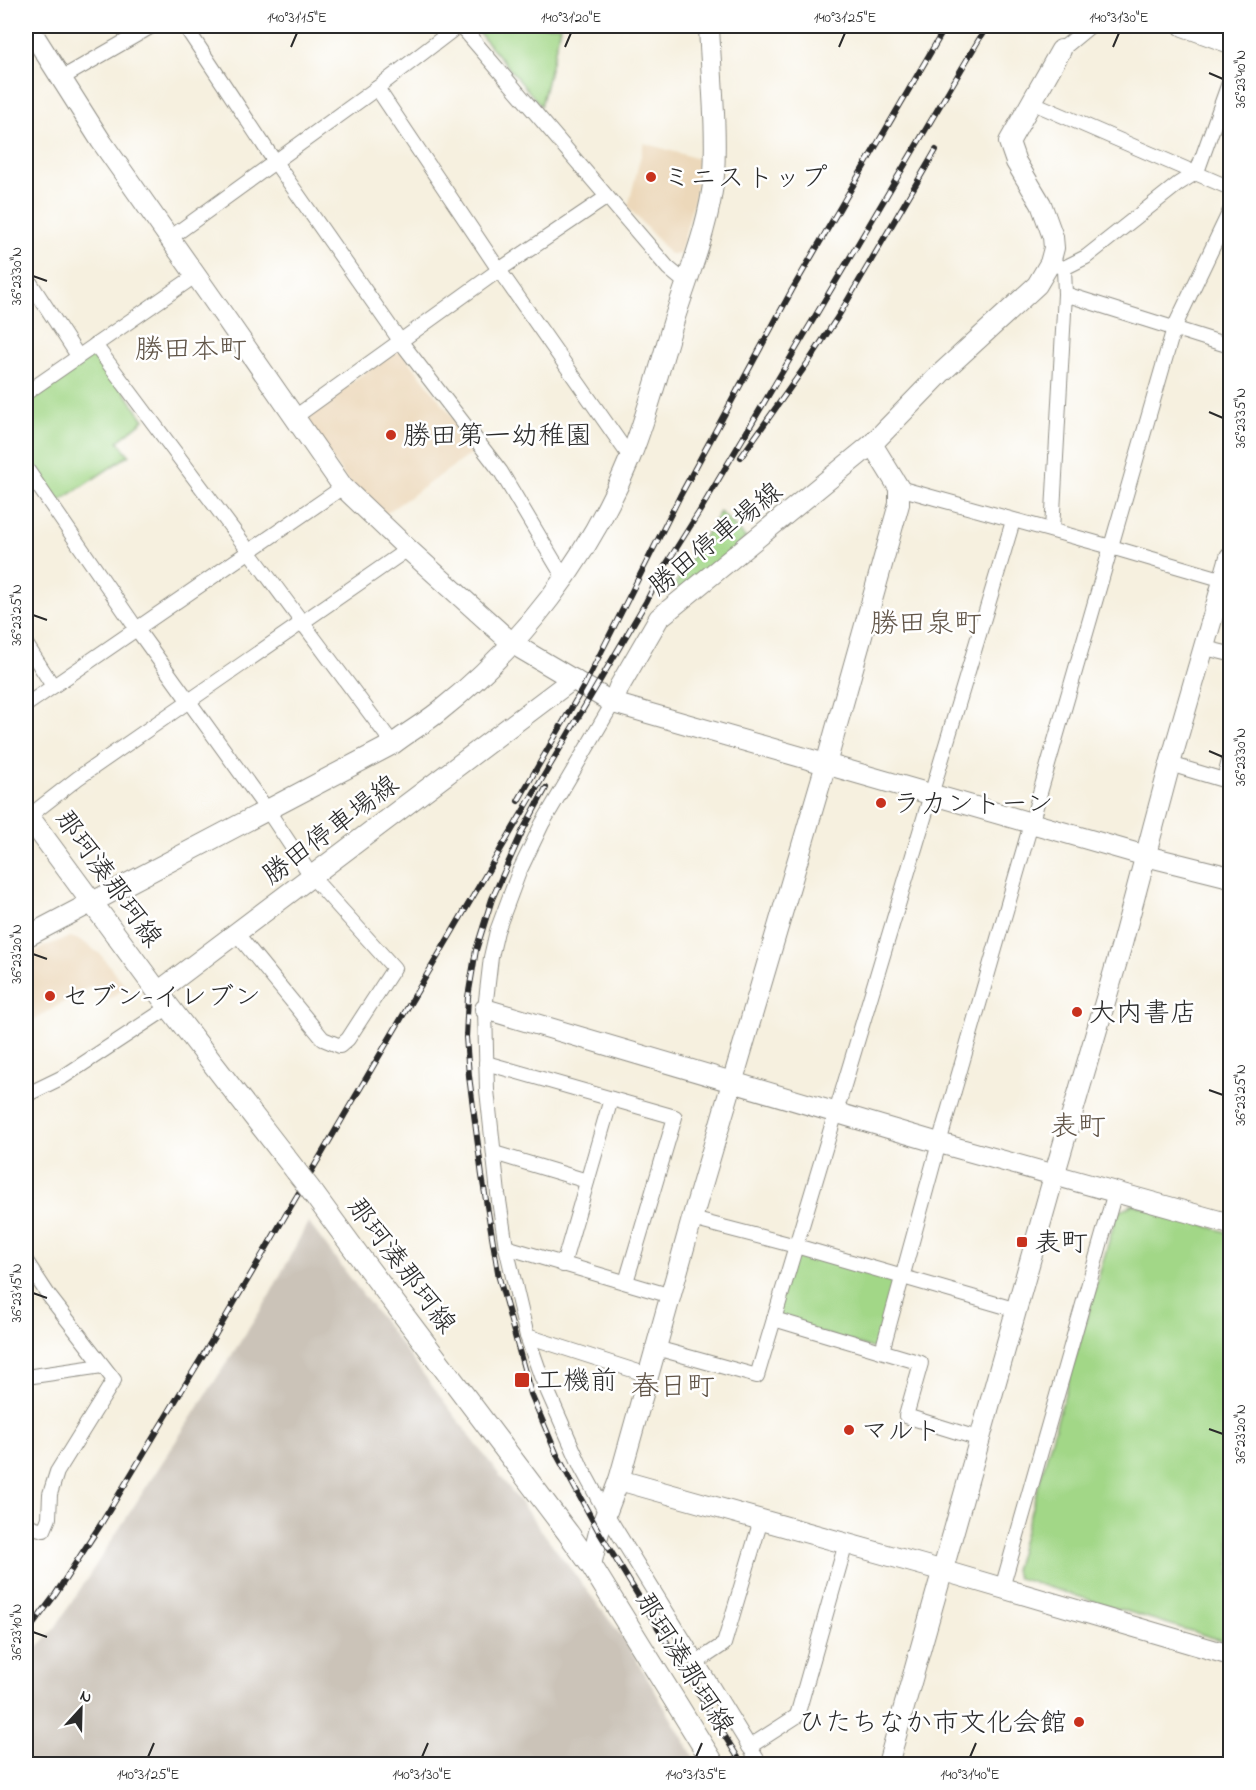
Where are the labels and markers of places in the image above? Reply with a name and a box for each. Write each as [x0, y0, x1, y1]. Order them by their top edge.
place label: ミニストップ [663, 160, 828, 199]
marker: ミニストップ [644, 170, 658, 184]
place label: 勝田第一幼稚園 [403, 418, 592, 457]
marker: 勝田第一幼稚園 [384, 428, 398, 442]
place label: ラカントーン [893, 786, 1053, 825]
marker: ラカントーン [874, 796, 888, 810]
place label: セブン-イレブン [62, 979, 261, 1018]
marker: セブン-イレブン [43, 989, 57, 1003]
place label: 大内書店 [1089, 995, 1197, 1034]
marker: 大内書店 [1070, 1005, 1084, 1019]
place label: 表町 [1034, 1225, 1088, 1264]
marker: 表町 [1015, 1235, 1029, 1249]
place label: 工機前 [536, 1363, 617, 1402]
marker: 工機前 [513, 1371, 531, 1389]
place label: マルト [861, 1413, 941, 1452]
marker: マルト [842, 1423, 856, 1437]
place label: ひたちなか市文化会館 [798, 1705, 1067, 1744]
marker: ひたちなか市文化会館 [1072, 1715, 1086, 1729]

